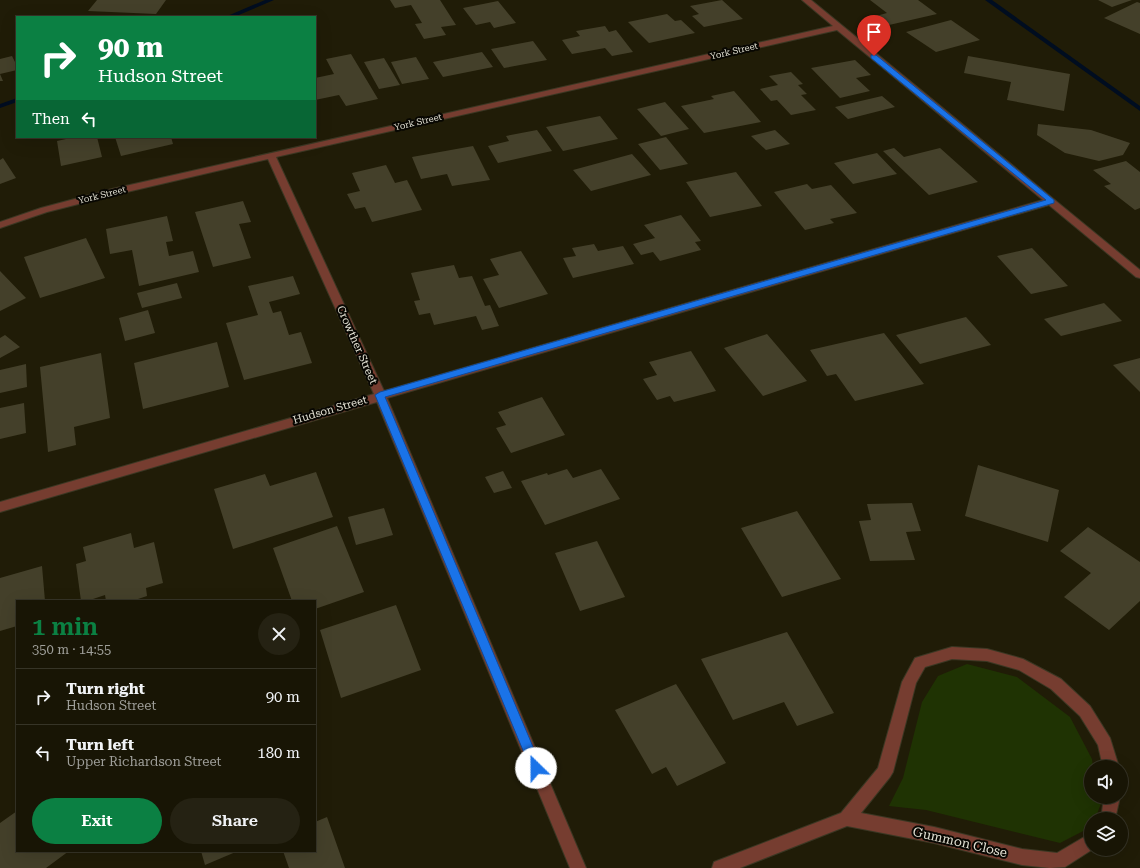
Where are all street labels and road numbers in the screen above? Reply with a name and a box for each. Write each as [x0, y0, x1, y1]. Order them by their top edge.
street label: York Street [709, 41, 759, 61]
street label: York Street [393, 112, 443, 132]
street label: York Street [77, 184, 127, 206]
street label: Crowther Street [334, 304, 380, 386]
street label: Hudson Street [292, 393, 368, 427]
street label: Gummon Close [911, 824, 1009, 860]

